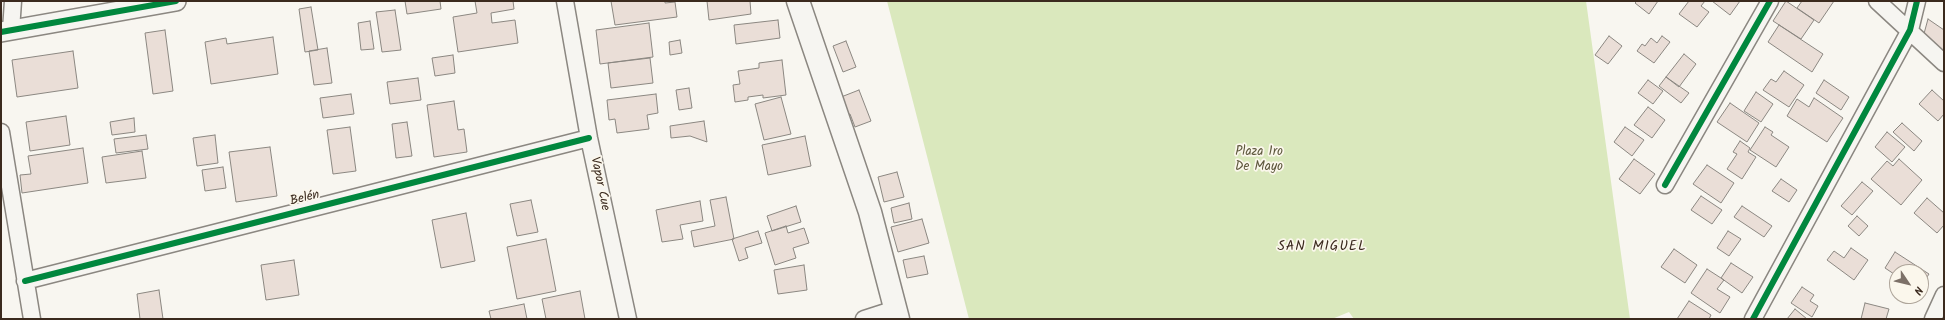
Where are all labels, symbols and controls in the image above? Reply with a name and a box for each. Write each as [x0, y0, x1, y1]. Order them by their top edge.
park label: Plaza 1ro De Mayo [1235, 145, 1283, 176]
street label: Vapor Cue [586, 156, 612, 212]
street label: Belén [289, 188, 321, 210]
district label: SAN MIGUEL [1277, 240, 1367, 256]
north arrow [1889, 264, 1929, 304]
text: N [1909, 282, 1927, 298]

